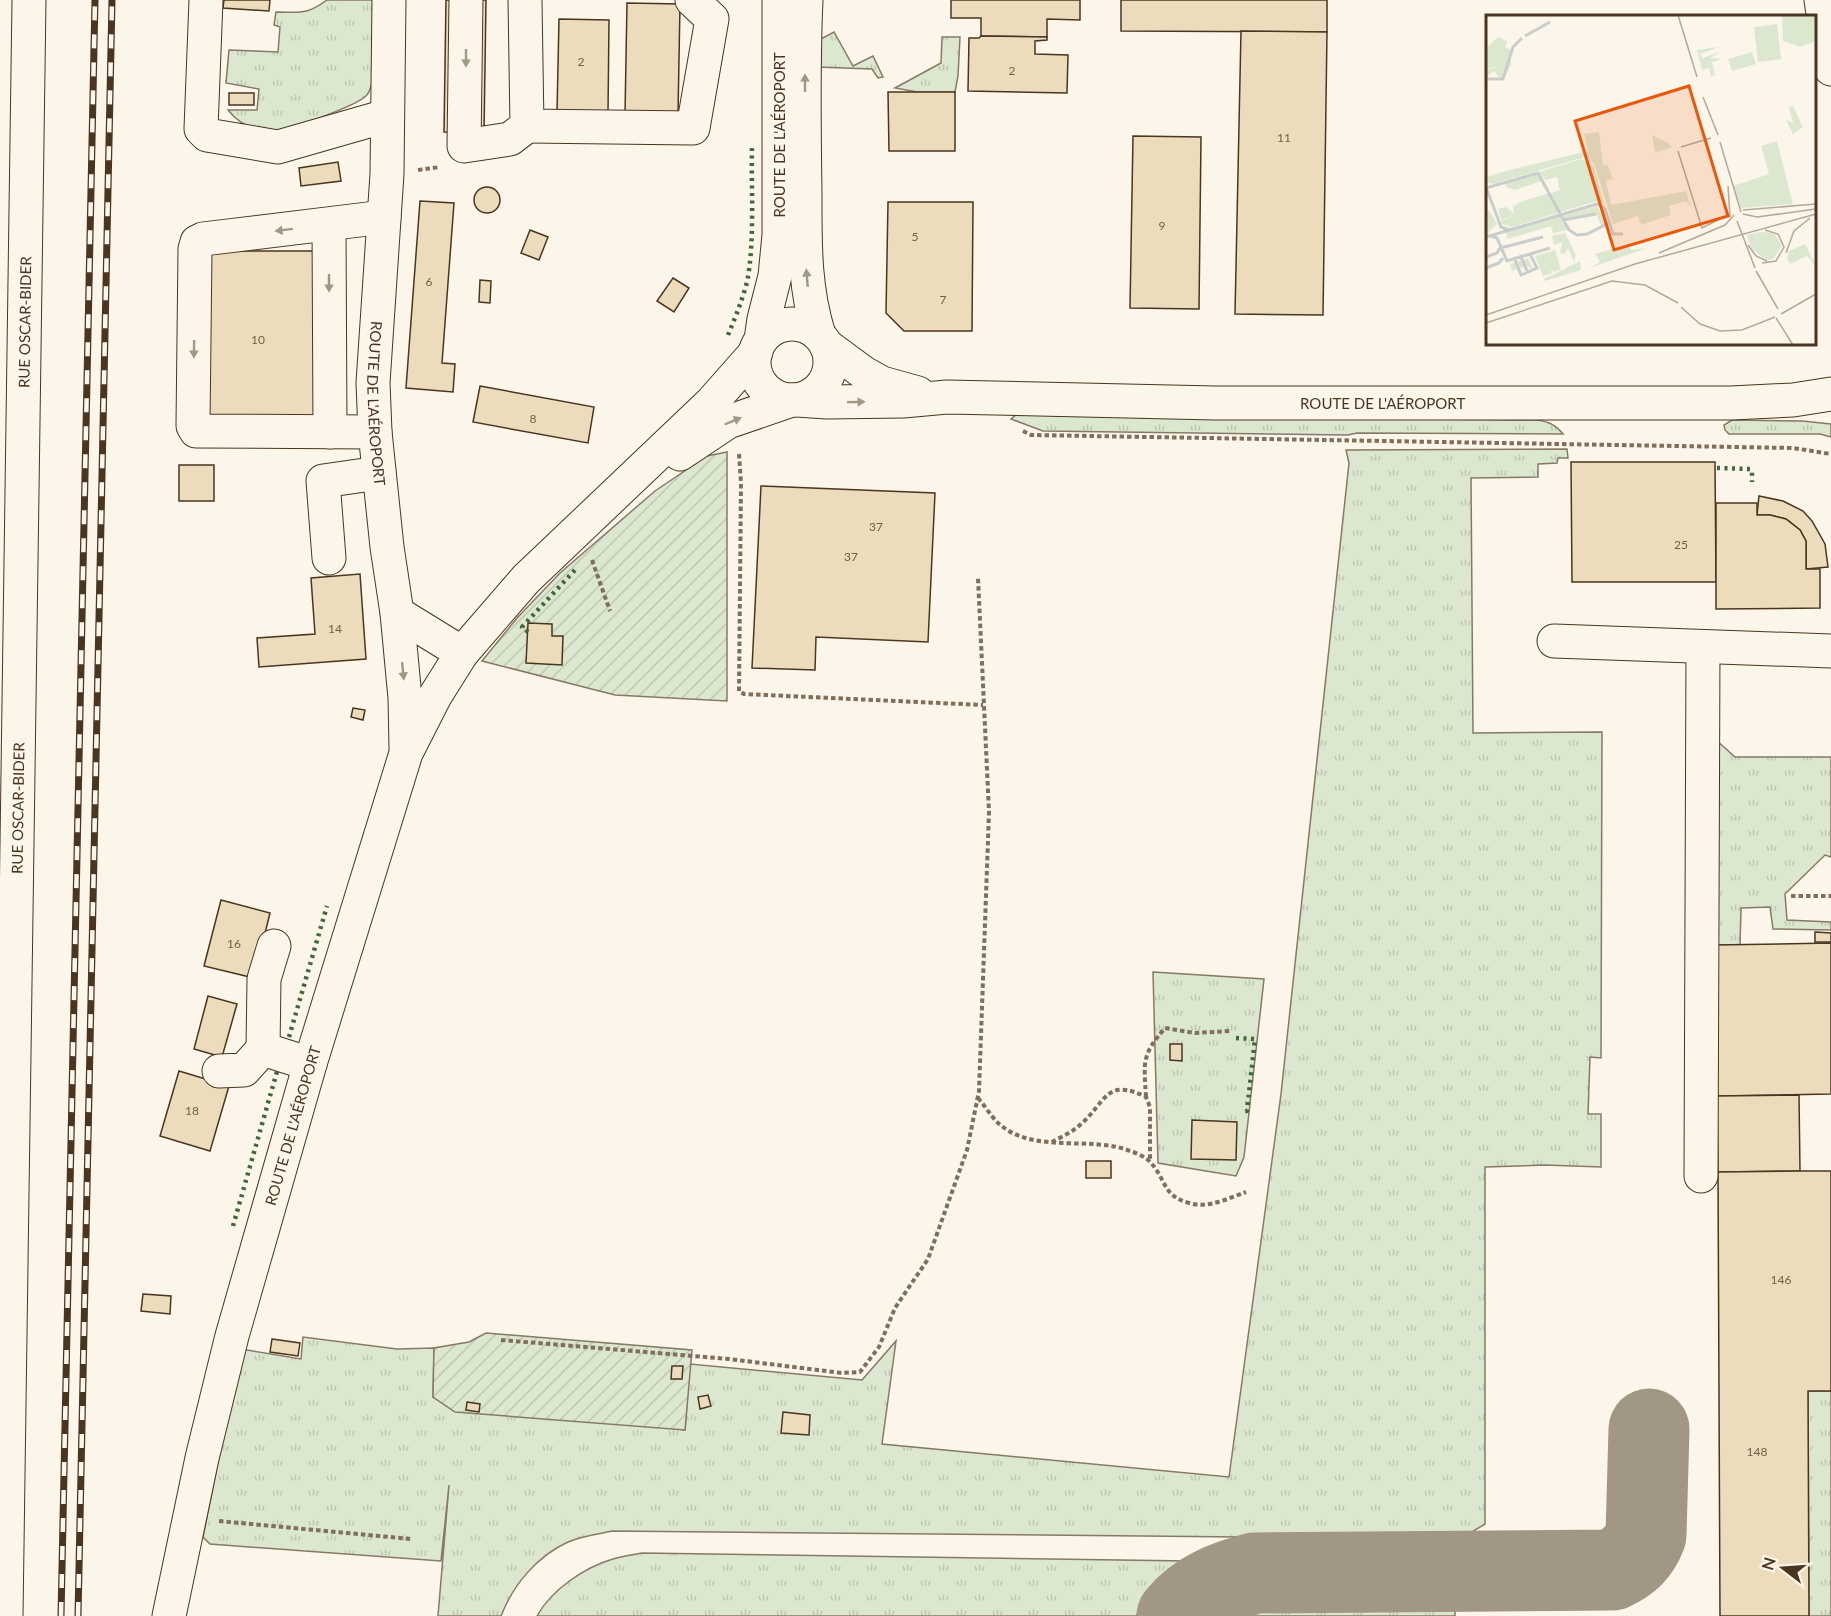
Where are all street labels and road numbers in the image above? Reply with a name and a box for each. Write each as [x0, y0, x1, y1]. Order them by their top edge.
street label: ROUTE DE L'AÉROPORT [770, 52, 788, 218]
street label: RUE OSCAR-BIDER [14, 256, 34, 388]
street label: ROUTE DE L'AÉROPORT [364, 320, 390, 487]
street label: ROUTE DE L'AÉROPORT [1300, 394, 1465, 412]
street label: RUE OSCAR-BIDER [8, 742, 27, 874]
street label: ROUTE DE L'AÉROPORT [261, 1043, 324, 1207]

